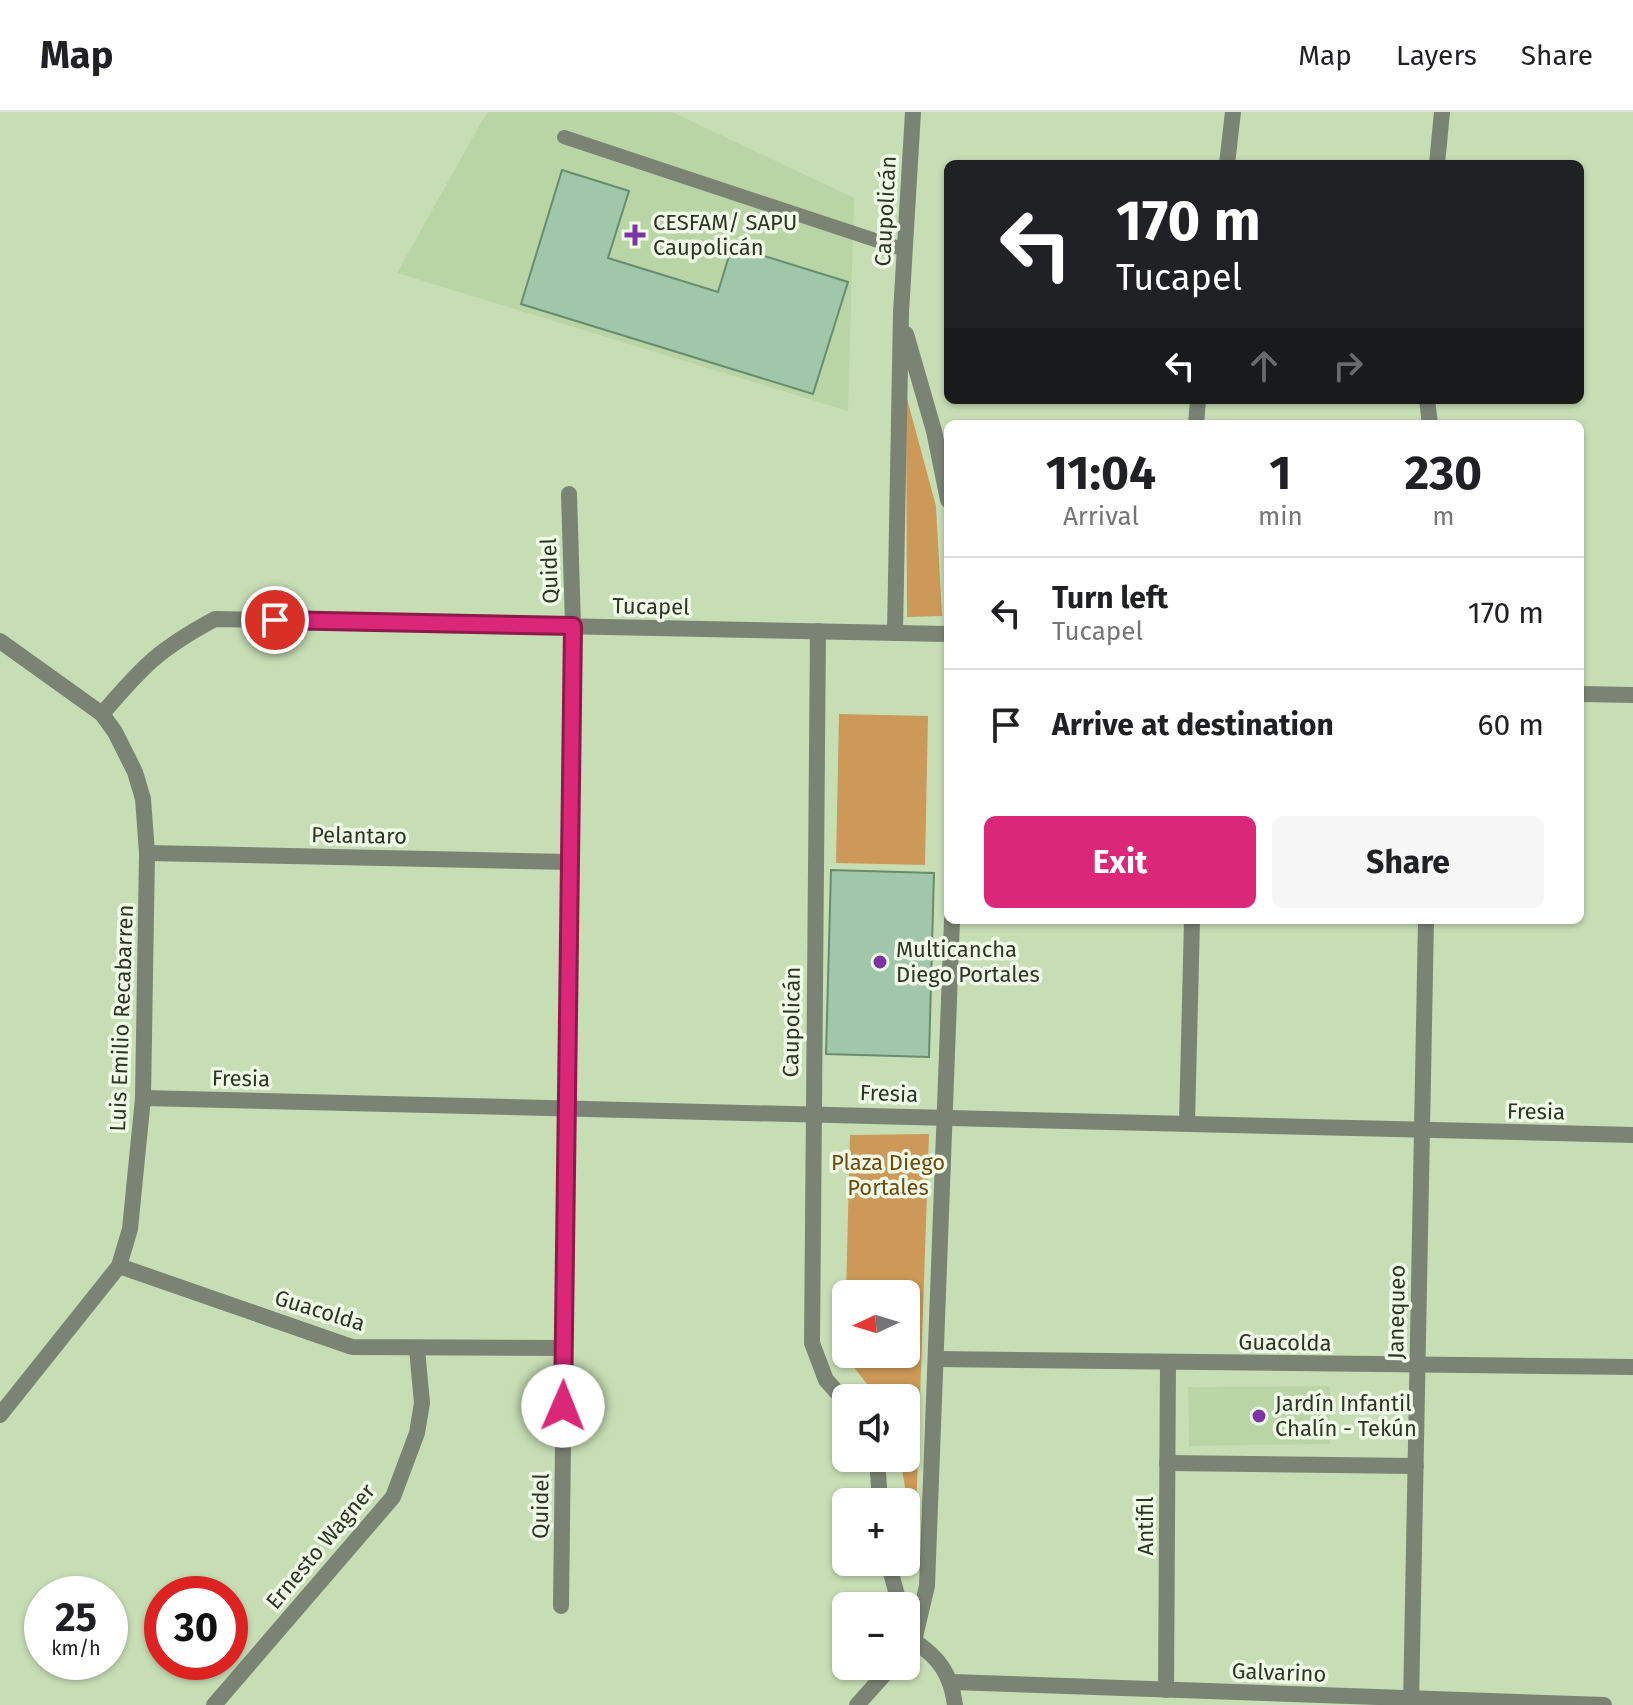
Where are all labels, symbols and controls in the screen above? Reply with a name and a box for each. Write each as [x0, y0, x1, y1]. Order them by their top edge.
text: Map [40, 32, 113, 78]
text: Map [1298, 39, 1352, 72]
text: Layers [1396, 39, 1477, 72]
text: Share [1521, 39, 1593, 72]
street label: Caupolicán [869, 155, 902, 267]
text: 170 m [1116, 188, 1261, 255]
icon: left [984, 192, 1088, 296]
place label: CESFAM/ SAPU Caupolicán [653, 209, 797, 261]
marker: CESFAM/ SAPU Caupolicán [624, 224, 646, 246]
text: Tucapel [1116, 256, 1242, 300]
icon: left [1158, 344, 1202, 388]
icon: ahead [1242, 344, 1286, 388]
icon: right [1326, 344, 1370, 388]
text: 11:04 [1046, 444, 1156, 502]
text: 1 [1269, 444, 1292, 502]
text: 230 [1405, 444, 1482, 502]
text: Arrival [1063, 501, 1139, 532]
text: min [1258, 501, 1303, 532]
text: m [1432, 501, 1455, 532]
street label: Quidel [535, 538, 564, 604]
text: Turn left [1052, 580, 1168, 616]
pin [241, 586, 309, 654]
icon: left [984, 591, 1028, 635]
street label: Tucapel [612, 592, 690, 621]
text: 170 m [1468, 595, 1544, 631]
icon: arrive [253, 598, 297, 642]
text: Tucapel [1052, 616, 1143, 647]
icon: arrive [984, 703, 1028, 747]
text: Arrive at destination [1052, 707, 1334, 743]
text: 60 m [1478, 707, 1544, 743]
button: Exit [984, 816, 1256, 908]
button: Share [1272, 816, 1544, 908]
street label: Pelantaro [311, 821, 407, 850]
street label: Luis Emilio Recabarren [104, 904, 139, 1132]
place label: Multicancha Diego Portales [896, 936, 1040, 988]
marker: Multicancha Diego Portales [871, 953, 889, 971]
street label: Caupolicán [777, 966, 806, 1078]
street label: Fresia [212, 1064, 270, 1093]
street label: Fresia [859, 1079, 919, 1108]
street label: Fresia [1507, 1097, 1565, 1126]
park label: Plaza Diego Portales [831, 1149, 945, 1201]
street label: Janequeo [1382, 1265, 1411, 1359]
north arrow [832, 1280, 920, 1368]
map controls [832, 1280, 920, 1680]
street label: Guacolda [271, 1284, 368, 1337]
street label: Guacolda [1238, 1328, 1332, 1357]
position arrow [521, 1364, 605, 1448]
button: sound [832, 1384, 920, 1472]
place label: Jardín Infantil Chalín - Tekún [1275, 1390, 1417, 1442]
marker: Jardín Infantil Chalín - Tekún [1250, 1407, 1268, 1425]
street label: Quidel [526, 1473, 555, 1539]
street label: Ernesto Wagner [260, 1478, 381, 1615]
button: + [832, 1488, 920, 1576]
street label: Antifil [1132, 1497, 1159, 1555]
speed limit sign: 30 [144, 1576, 248, 1680]
button: − [832, 1592, 920, 1680]
text: 25 [55, 1594, 97, 1642]
text: km/h [51, 1636, 101, 1660]
street label: Galvarino [1231, 1657, 1327, 1688]

